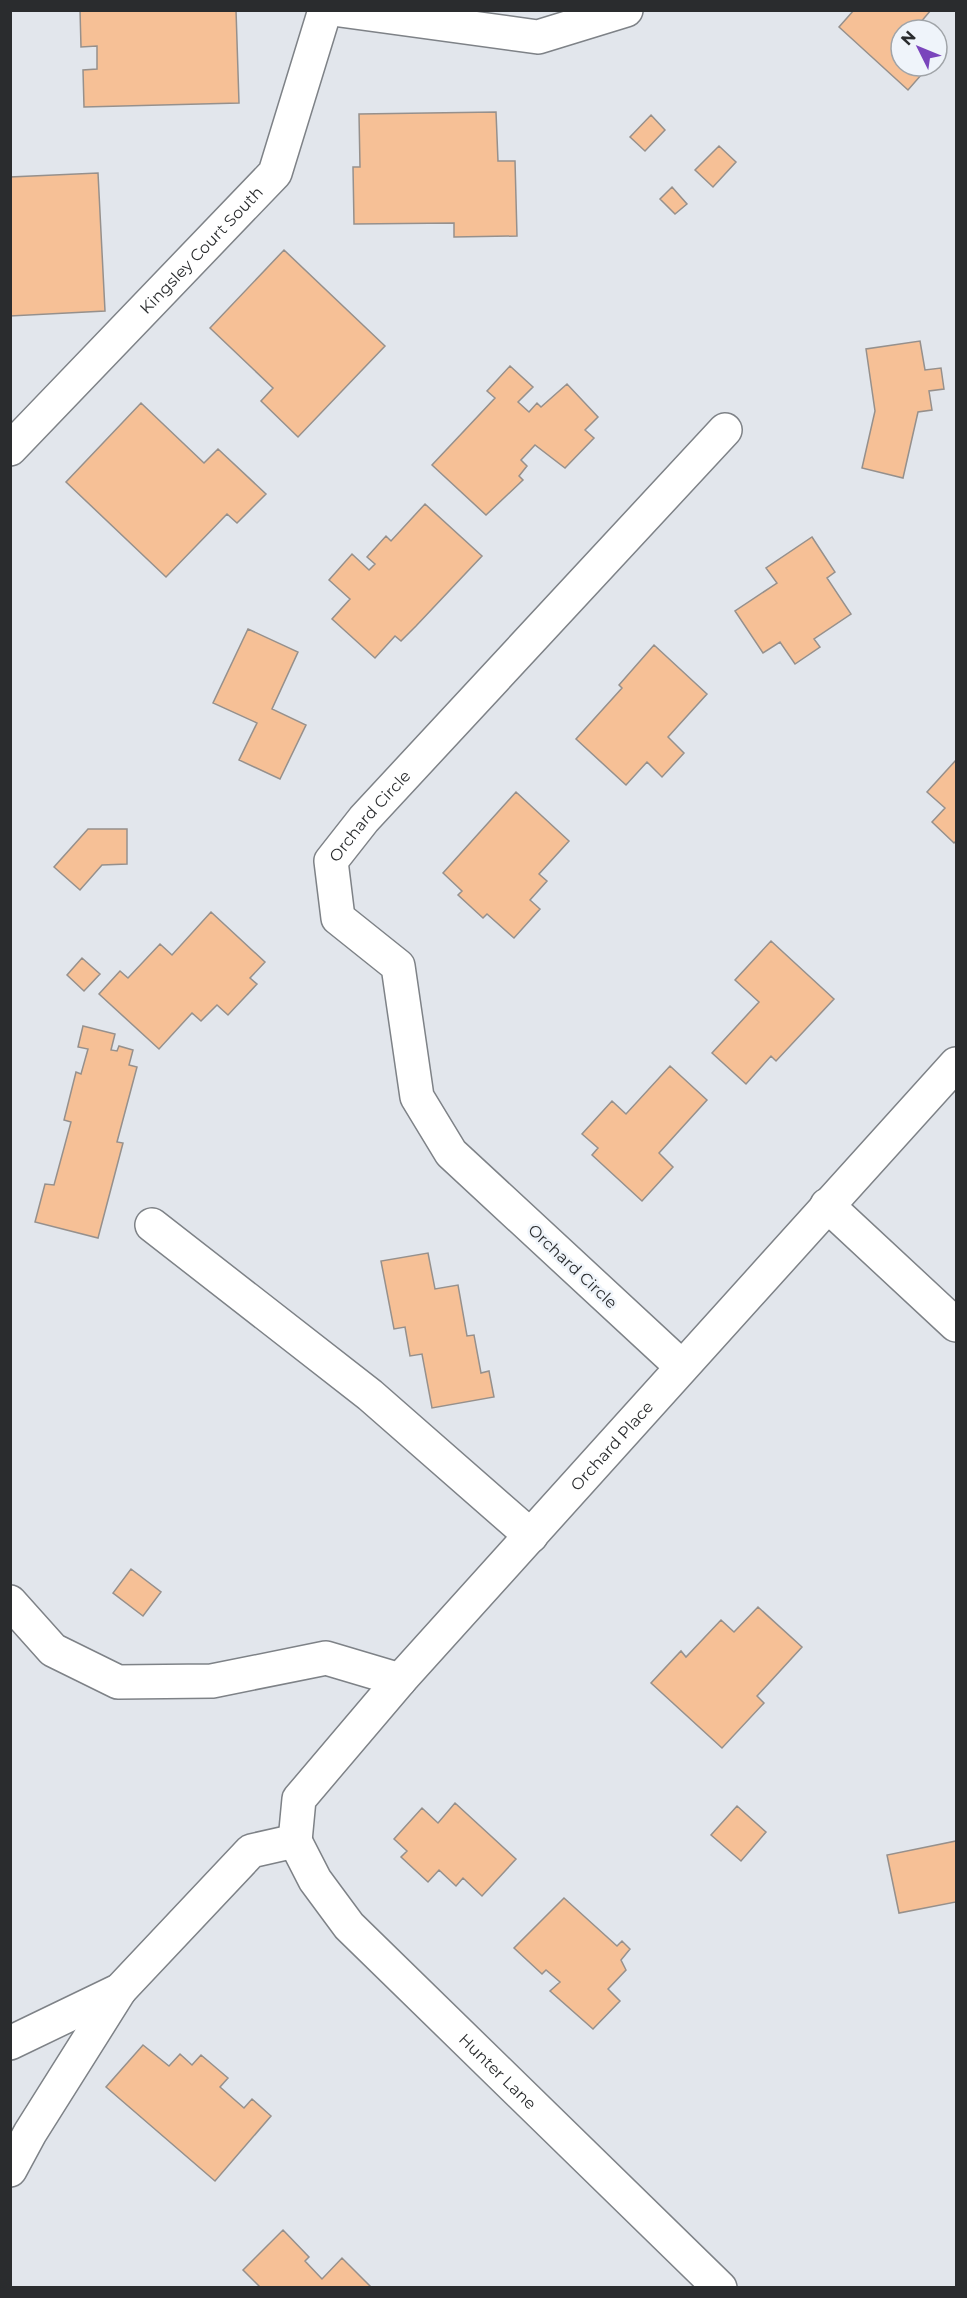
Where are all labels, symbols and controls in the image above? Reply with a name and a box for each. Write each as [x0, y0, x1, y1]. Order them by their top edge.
north arrow [889, 18, 949, 78]
text: N [897, 27, 920, 49]
street label: Kingsley Court South [136, 183, 267, 318]
street label: Orchard Circle [325, 766, 414, 866]
street label: Orchard Circle [524, 1220, 621, 1312]
street label: Orchard Place [567, 1397, 657, 1495]
street label: Hunter Lane [455, 2030, 540, 2113]

